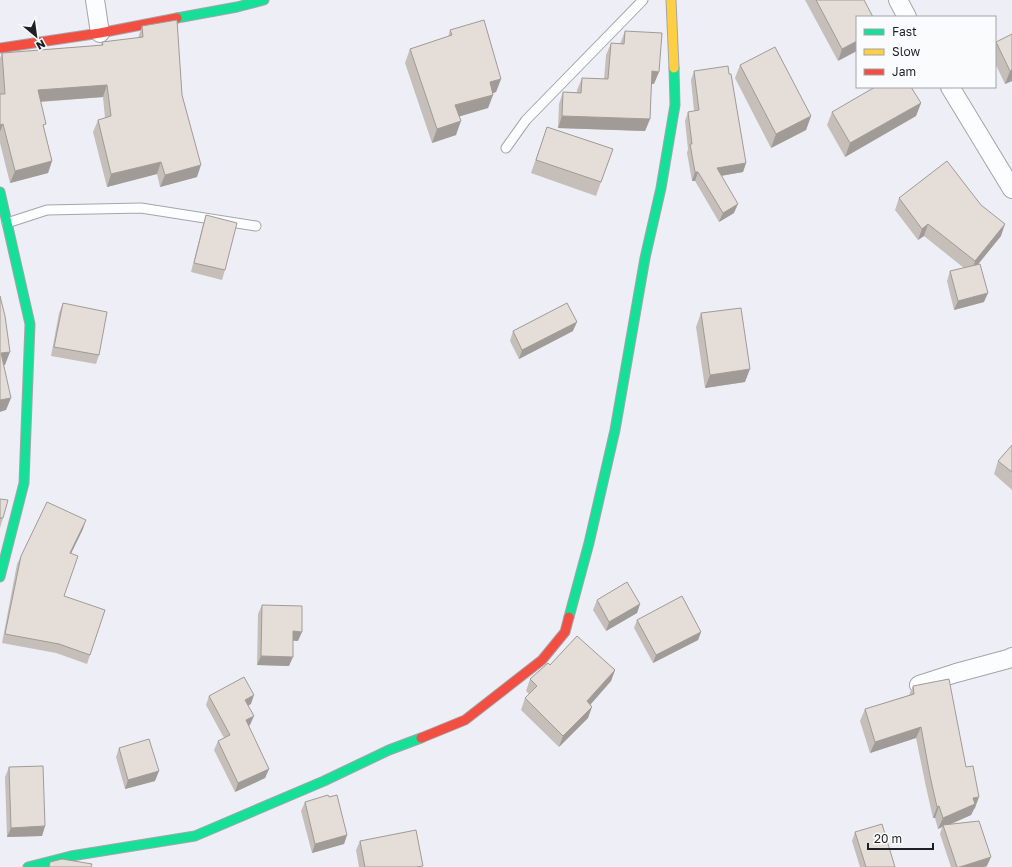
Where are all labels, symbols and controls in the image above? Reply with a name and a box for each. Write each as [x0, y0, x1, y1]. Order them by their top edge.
north arrow [16, 16, 56, 56]
legend [856, 16, 996, 88]
text: Fast [892, 24, 917, 39]
text: N [34, 37, 48, 53]
text: Slow [892, 44, 920, 59]
text: Jam [892, 64, 916, 79]
scale bar [868, 825, 933, 851]
text: 20 m [874, 831, 902, 846]

